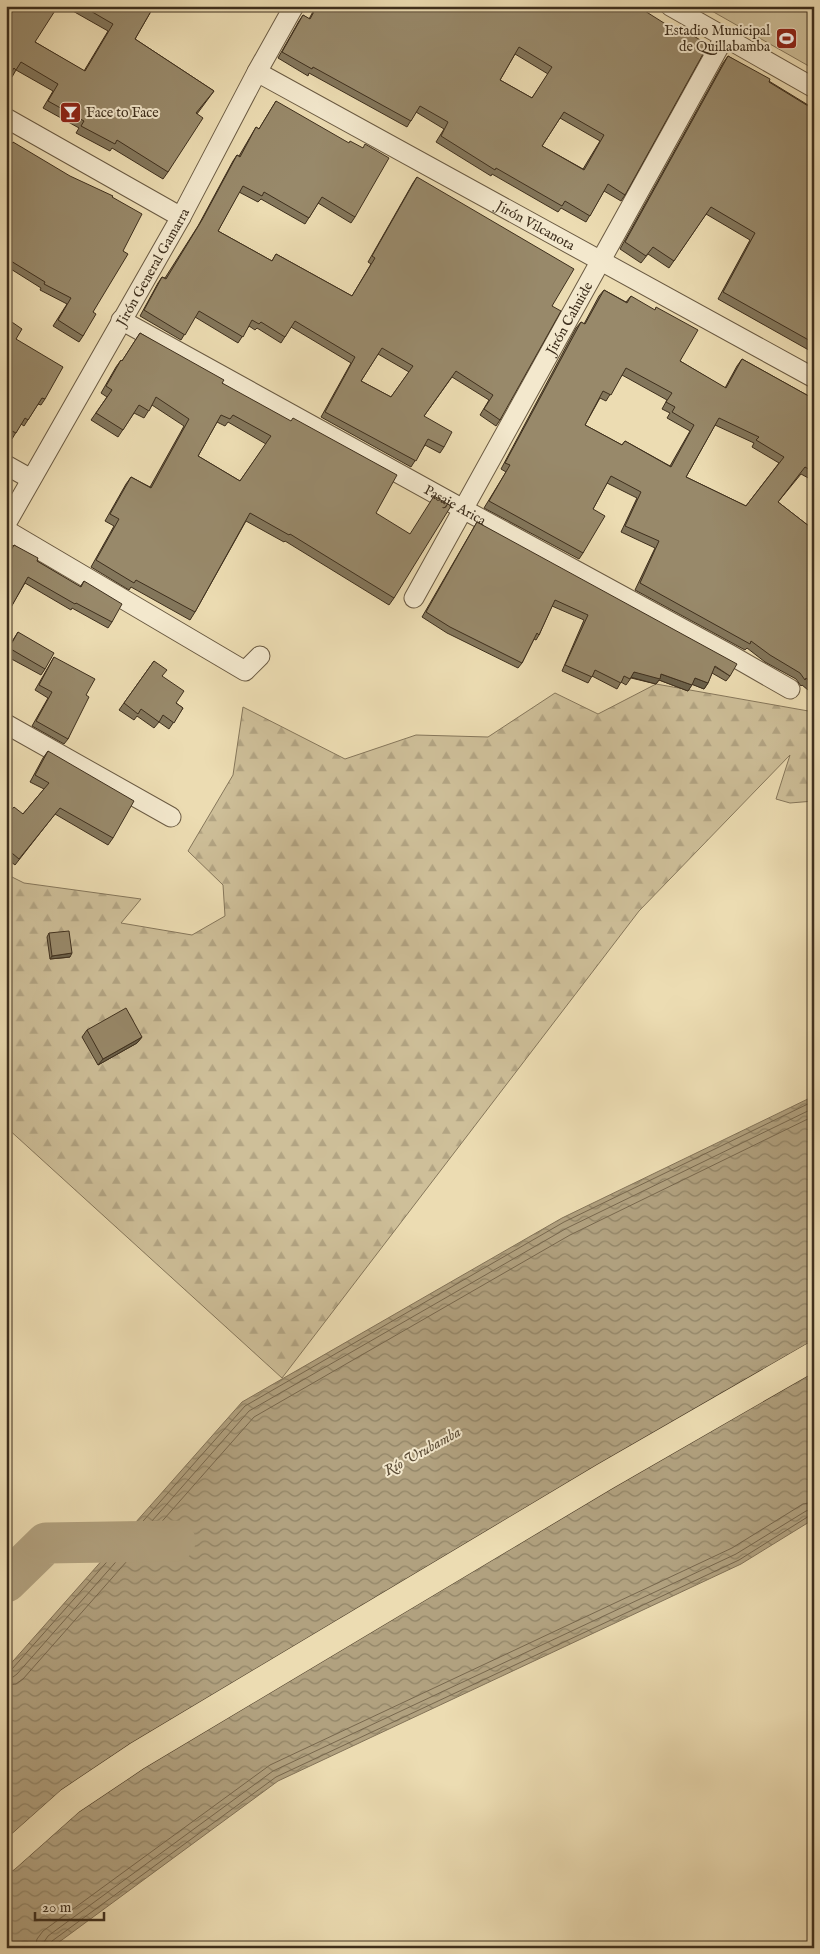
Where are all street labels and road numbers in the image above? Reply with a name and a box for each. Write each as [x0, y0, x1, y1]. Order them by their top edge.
street label: Jirón Vilcanota [491, 196, 579, 255]
street label: Jirón General Gamarra [112, 205, 194, 331]
street label: Jirón Cahuide [541, 278, 598, 360]
street label: Pasaje Arica [421, 481, 490, 530]

